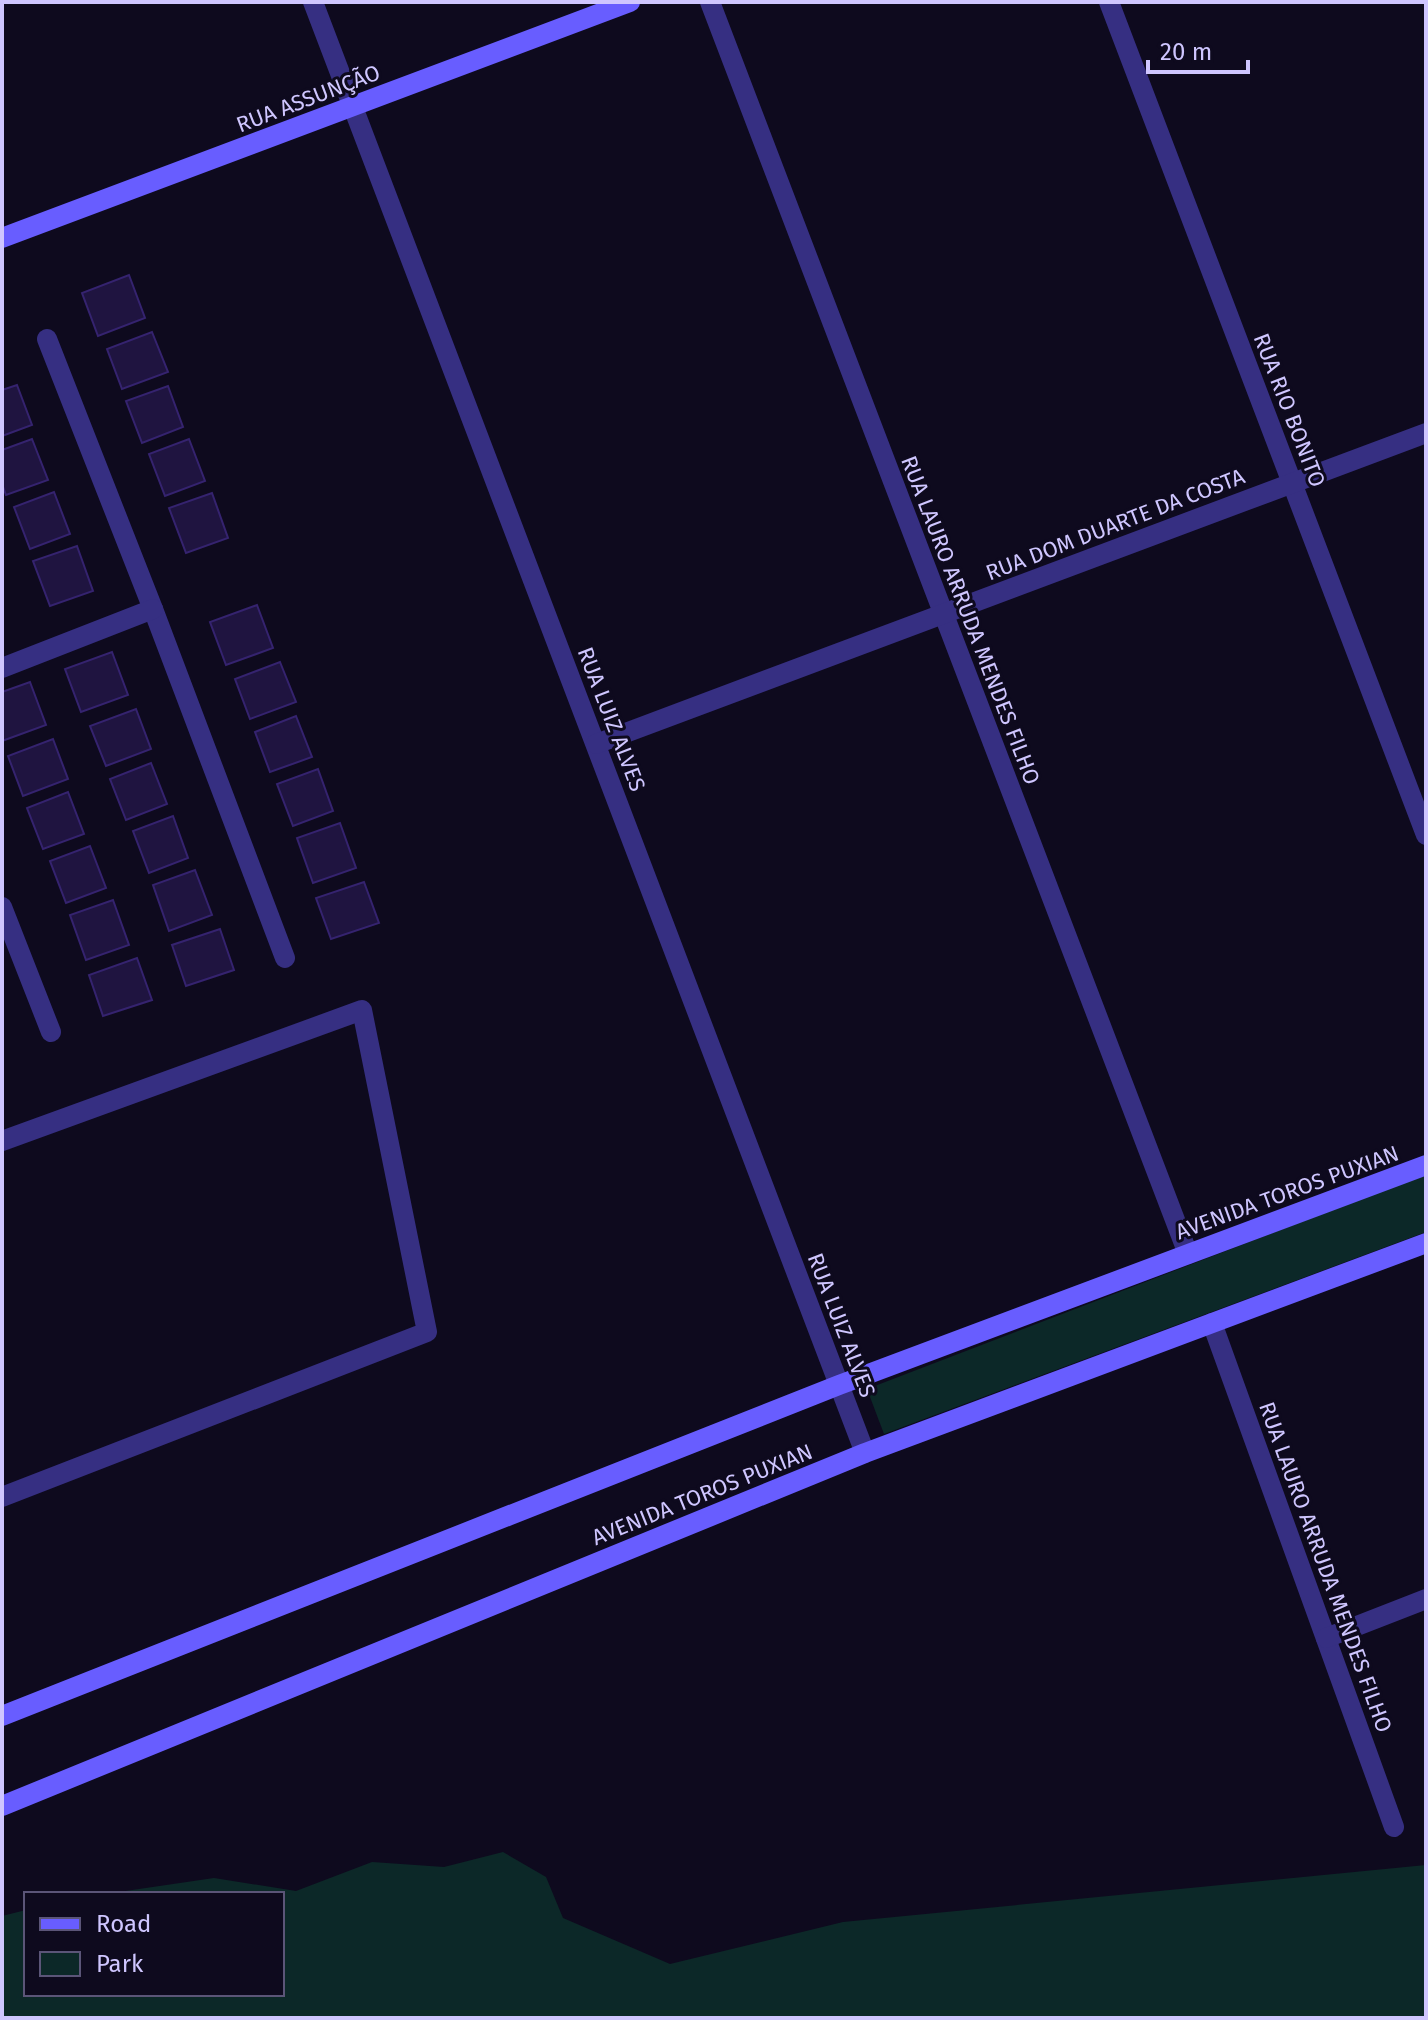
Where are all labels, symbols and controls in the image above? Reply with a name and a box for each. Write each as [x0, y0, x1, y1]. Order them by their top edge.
scale bar [1148, 24, 1248, 74]
text: 20 m [1160, 38, 1212, 66]
street label: RUA ASSUNÇÃO [232, 59, 384, 139]
street label: RUA RIO BONITO [1248, 329, 1331, 491]
street label: RUA LAURO ARRUDA MENDES FILHO [895, 452, 1046, 788]
street label: RUA DOM DUARTE DA COSTA [982, 462, 1249, 586]
street label: RUA LUIZ ALVES [572, 643, 651, 795]
street label: AVENIDA TOROS PUXIAN [1172, 1140, 1402, 1245]
street label: RUA LUIZ ALVES [802, 1249, 881, 1401]
street label: RUA LAURO ARRUDA MENDES FILHO [1253, 1398, 1398, 1736]
street label: AVENIDA TOROS PUXIAN [588, 1438, 816, 1551]
legend [24, 1892, 284, 1996]
text: Road [96, 1910, 151, 1938]
text: Park [96, 1950, 144, 1978]

